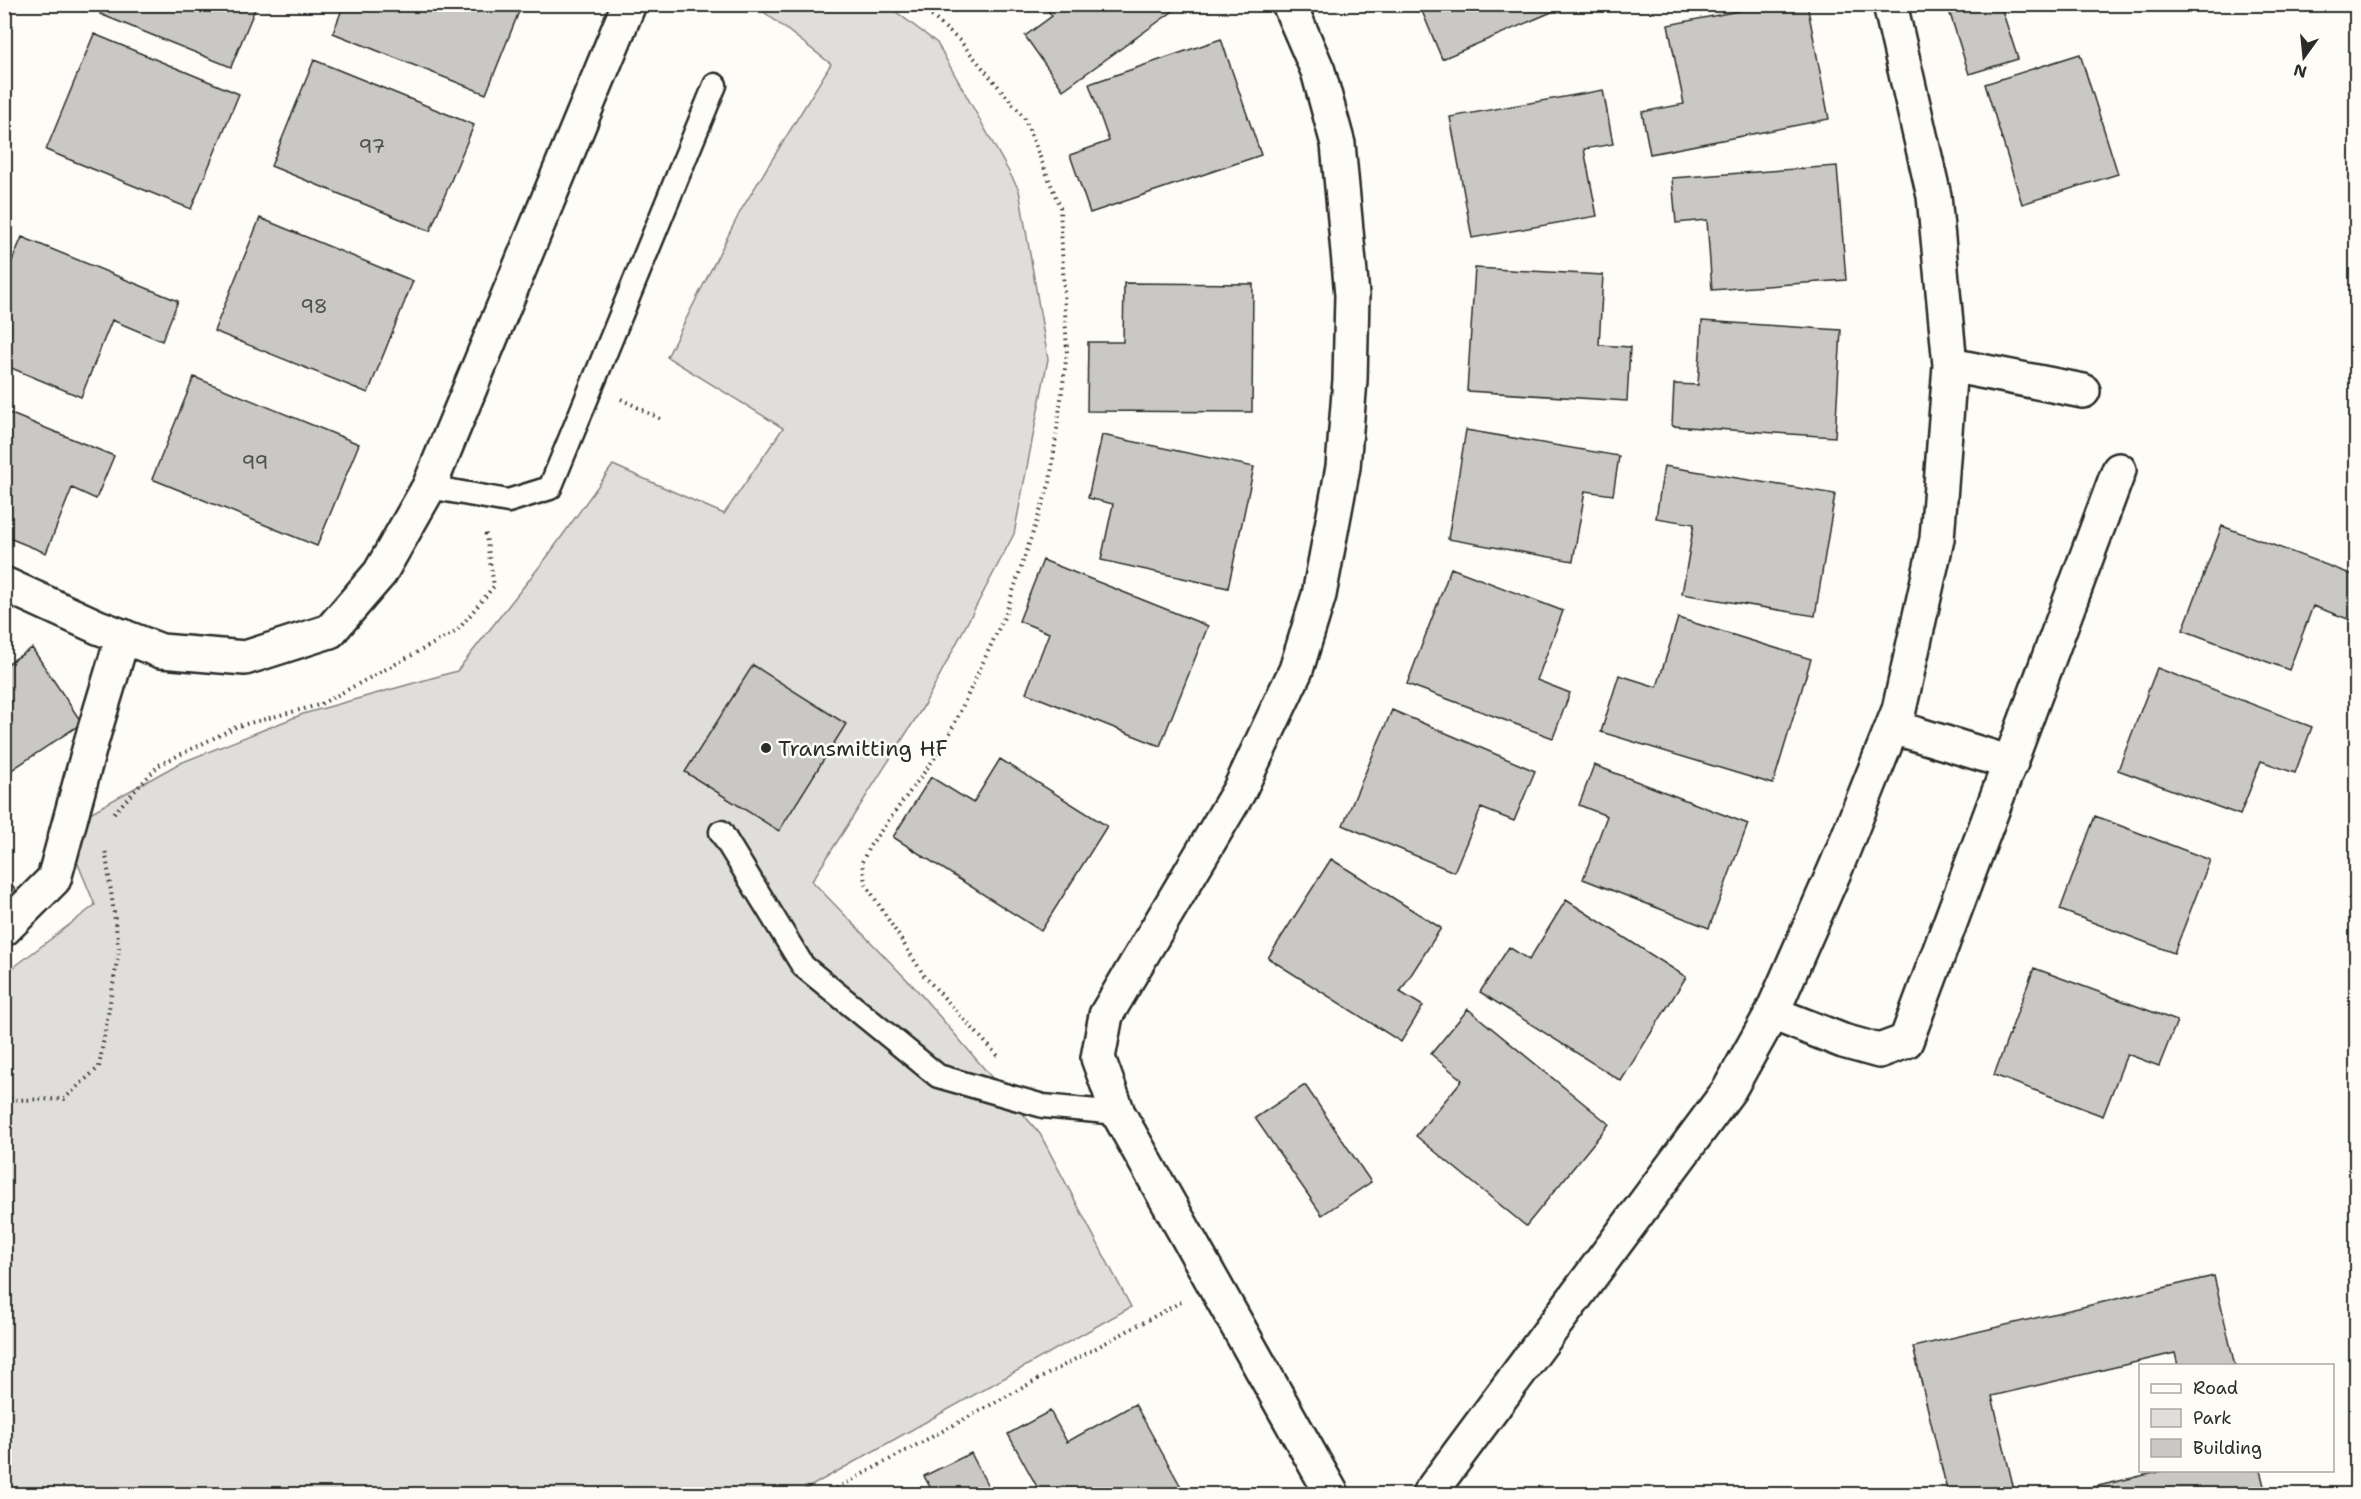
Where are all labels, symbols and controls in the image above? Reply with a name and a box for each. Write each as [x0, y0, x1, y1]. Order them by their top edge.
north arrow [2274, 27, 2334, 87]
text: N [2291, 59, 2309, 83]
house number: 97 [359, 133, 385, 159]
house number: 98 [300, 293, 328, 319]
house number: 99 [241, 449, 269, 475]
place label: Transmitting HF [778, 734, 948, 763]
marker: Transmitting HF [759, 741, 773, 755]
legend [2139, 1364, 2334, 1472]
text: Road [2193, 1376, 2238, 1400]
text: Park [2193, 1406, 2232, 1430]
text: Building [2193, 1436, 2262, 1460]

